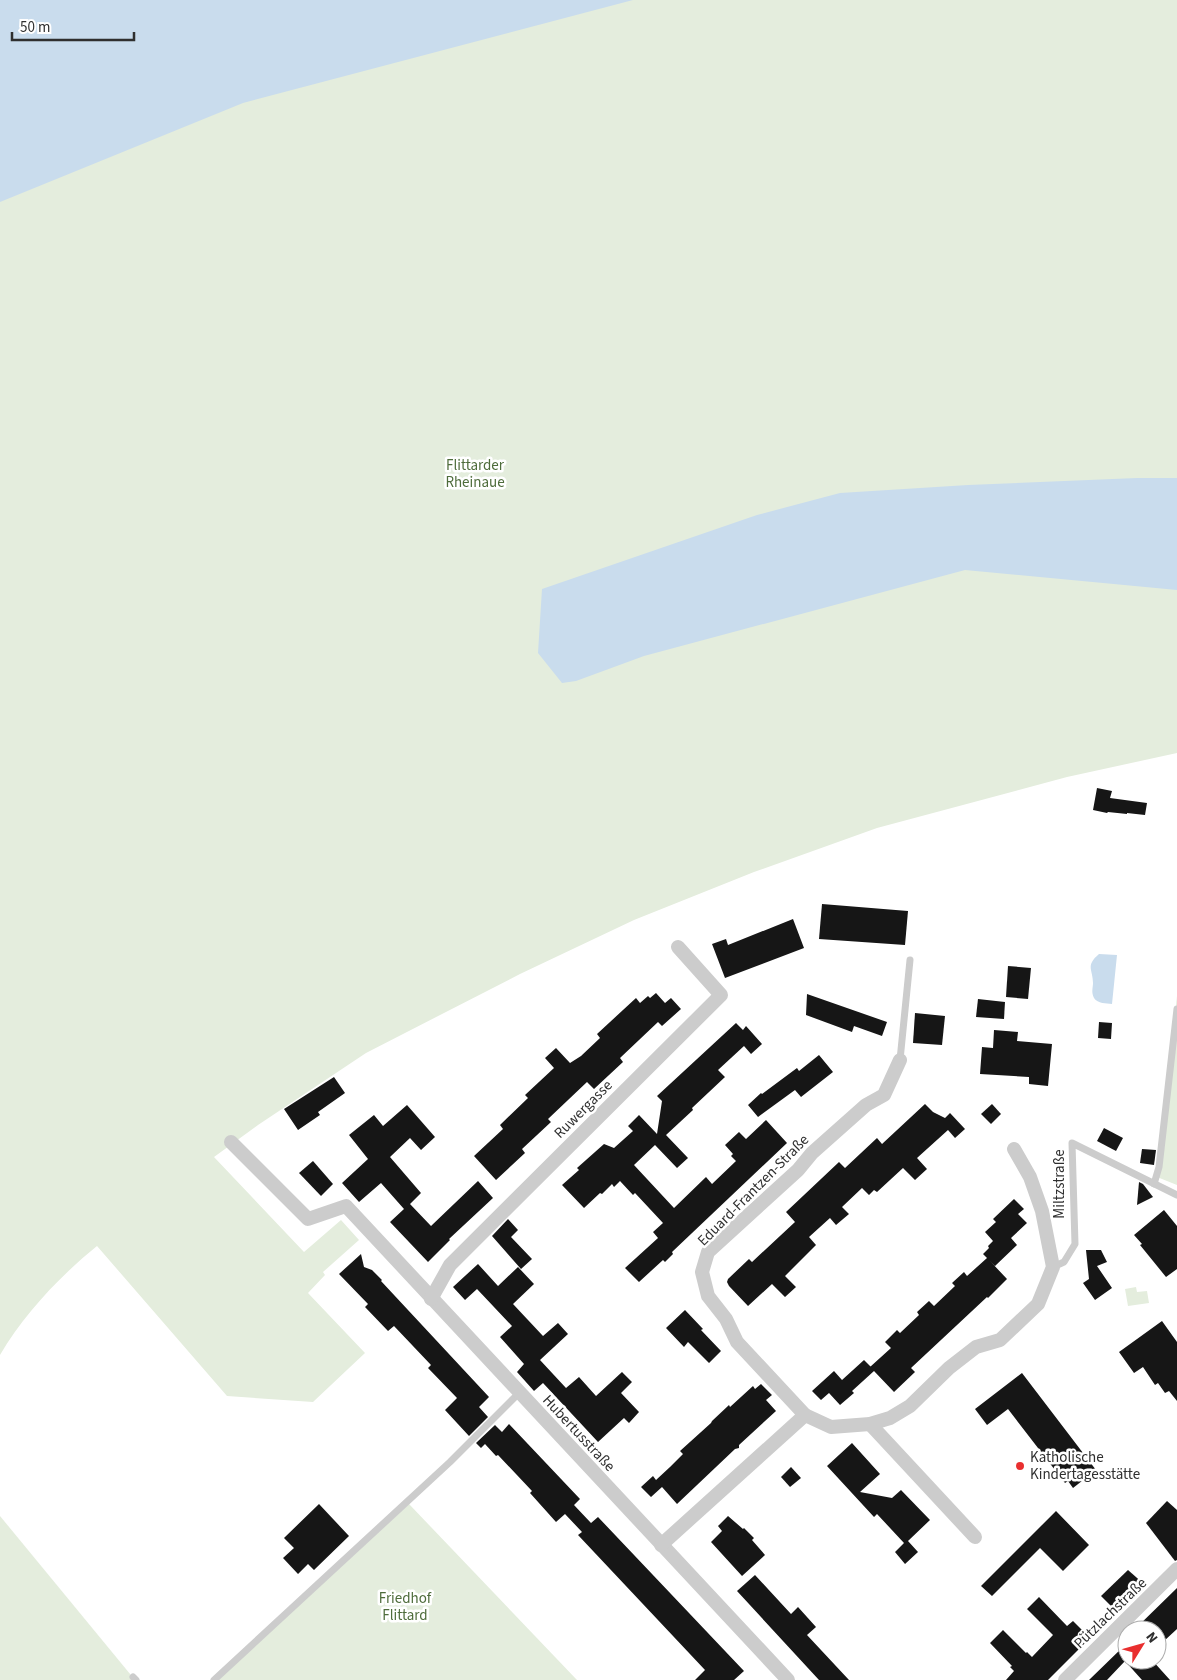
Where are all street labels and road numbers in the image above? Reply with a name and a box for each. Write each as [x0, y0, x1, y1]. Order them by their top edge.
street label: Ruwergasse [549, 1075, 617, 1143]
street label: Eduard-Frantzen-Straße [693, 1130, 814, 1251]
street label: Miltzstraße [1049, 1149, 1070, 1219]
street label: Hubertusstraße [538, 1390, 620, 1476]
street label: Pützlachstraße [1069, 1573, 1151, 1654]

